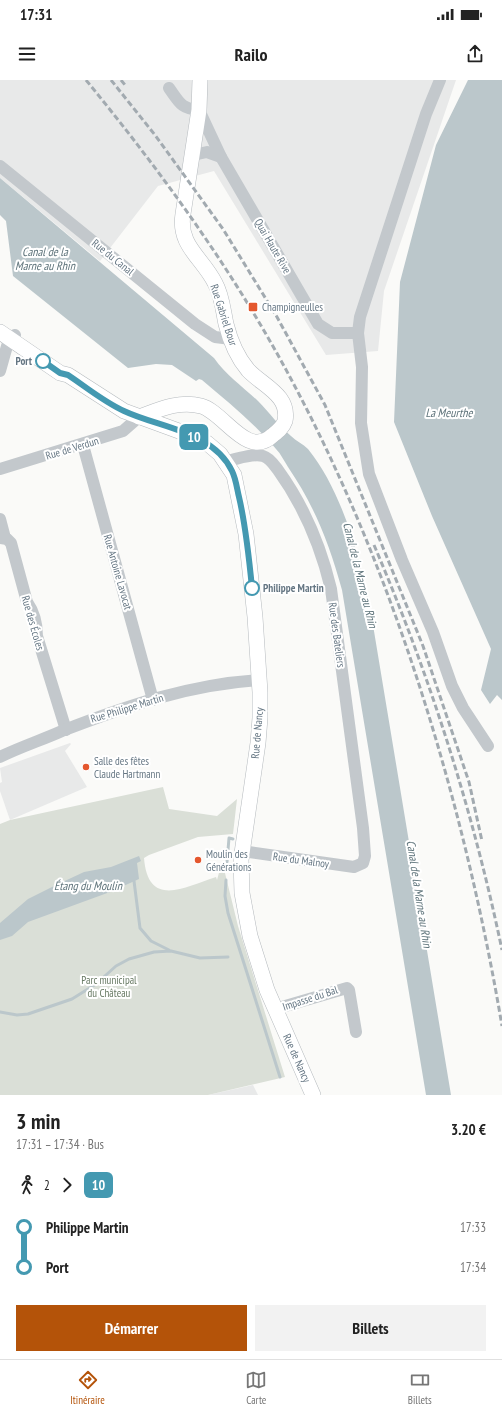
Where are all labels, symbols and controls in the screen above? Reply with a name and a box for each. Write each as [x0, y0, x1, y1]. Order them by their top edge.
text: 17:31 [20, 5, 52, 24]
icon: menu [16, 43, 38, 65]
text: Railo [235, 43, 267, 66]
icon: share [464, 43, 486, 65]
street label: Quai Haute Rive [252, 216, 295, 276]
street label: Rue du Canal [89, 236, 137, 278]
water label: Canal de la Marne au Rhin [15, 244, 76, 273]
street label: Rue Gabriel Bour [207, 282, 241, 348]
place label: Champigneulles [262, 300, 323, 314]
marker: Champigneulles [247, 301, 259, 313]
marker: Port [35, 353, 51, 369]
place label: Port [15, 354, 33, 368]
water label: La Meurthe [425, 405, 474, 420]
line badge: 10 [176, 424, 212, 450]
text: 10 [187, 428, 201, 446]
street label: Rue de Verdun [44, 433, 100, 463]
water label: Canal de la Marne au Rhin [340, 520, 381, 630]
street label: Rue Antoine Lavocat [101, 533, 135, 611]
marker: Philippe Martin [244, 580, 260, 596]
place label: Philippe Martin [263, 581, 324, 595]
street label: Rue des Écoles [19, 594, 48, 652]
street label: Rue des Bateliers [326, 602, 349, 669]
street label: Rue Philippe Martin [89, 690, 165, 726]
street label: Rue de Nancy [248, 706, 266, 759]
place label: Salle des fêtes Claude Hartmann [94, 754, 160, 781]
marker: Salle des fêtes Claude Hartmann [81, 762, 91, 772]
water label: Canal de la Marne au Rhin [404, 839, 435, 949]
place label: Moulin des Générations [206, 847, 252, 874]
street label: Rue du Malnoy [272, 849, 331, 871]
marker: Moulin des Générations [193, 855, 203, 865]
water label: Étang du Moulin [54, 878, 123, 893]
park label: Parc municipal du Château [81, 973, 137, 1000]
street label: Impasse du Bal [281, 982, 340, 1014]
street label: Rue de Nancy [280, 1032, 314, 1085]
text: 3 min [16, 1107, 60, 1135]
text: 3.20 € [451, 1120, 486, 1139]
text: 17:31 – 17:34 · Bus [16, 1136, 104, 1153]
icon: walk [16, 1174, 38, 1196]
icon: forward [56, 1174, 78, 1196]
text: 10 [92, 1176, 105, 1194]
text: 2 [44, 1177, 50, 1194]
text: Philippe Martin [46, 1218, 129, 1237]
text: 17:33 [460, 1219, 486, 1236]
text: Port [46, 1258, 69, 1277]
text: 17:34 [460, 1259, 486, 1276]
button: Démarrer [16, 1305, 247, 1351]
button: Billets [255, 1305, 486, 1351]
tab: Itinéraire [70, 1369, 105, 1407]
tab: Carte [245, 1369, 267, 1407]
tab: Billets [408, 1369, 432, 1407]

